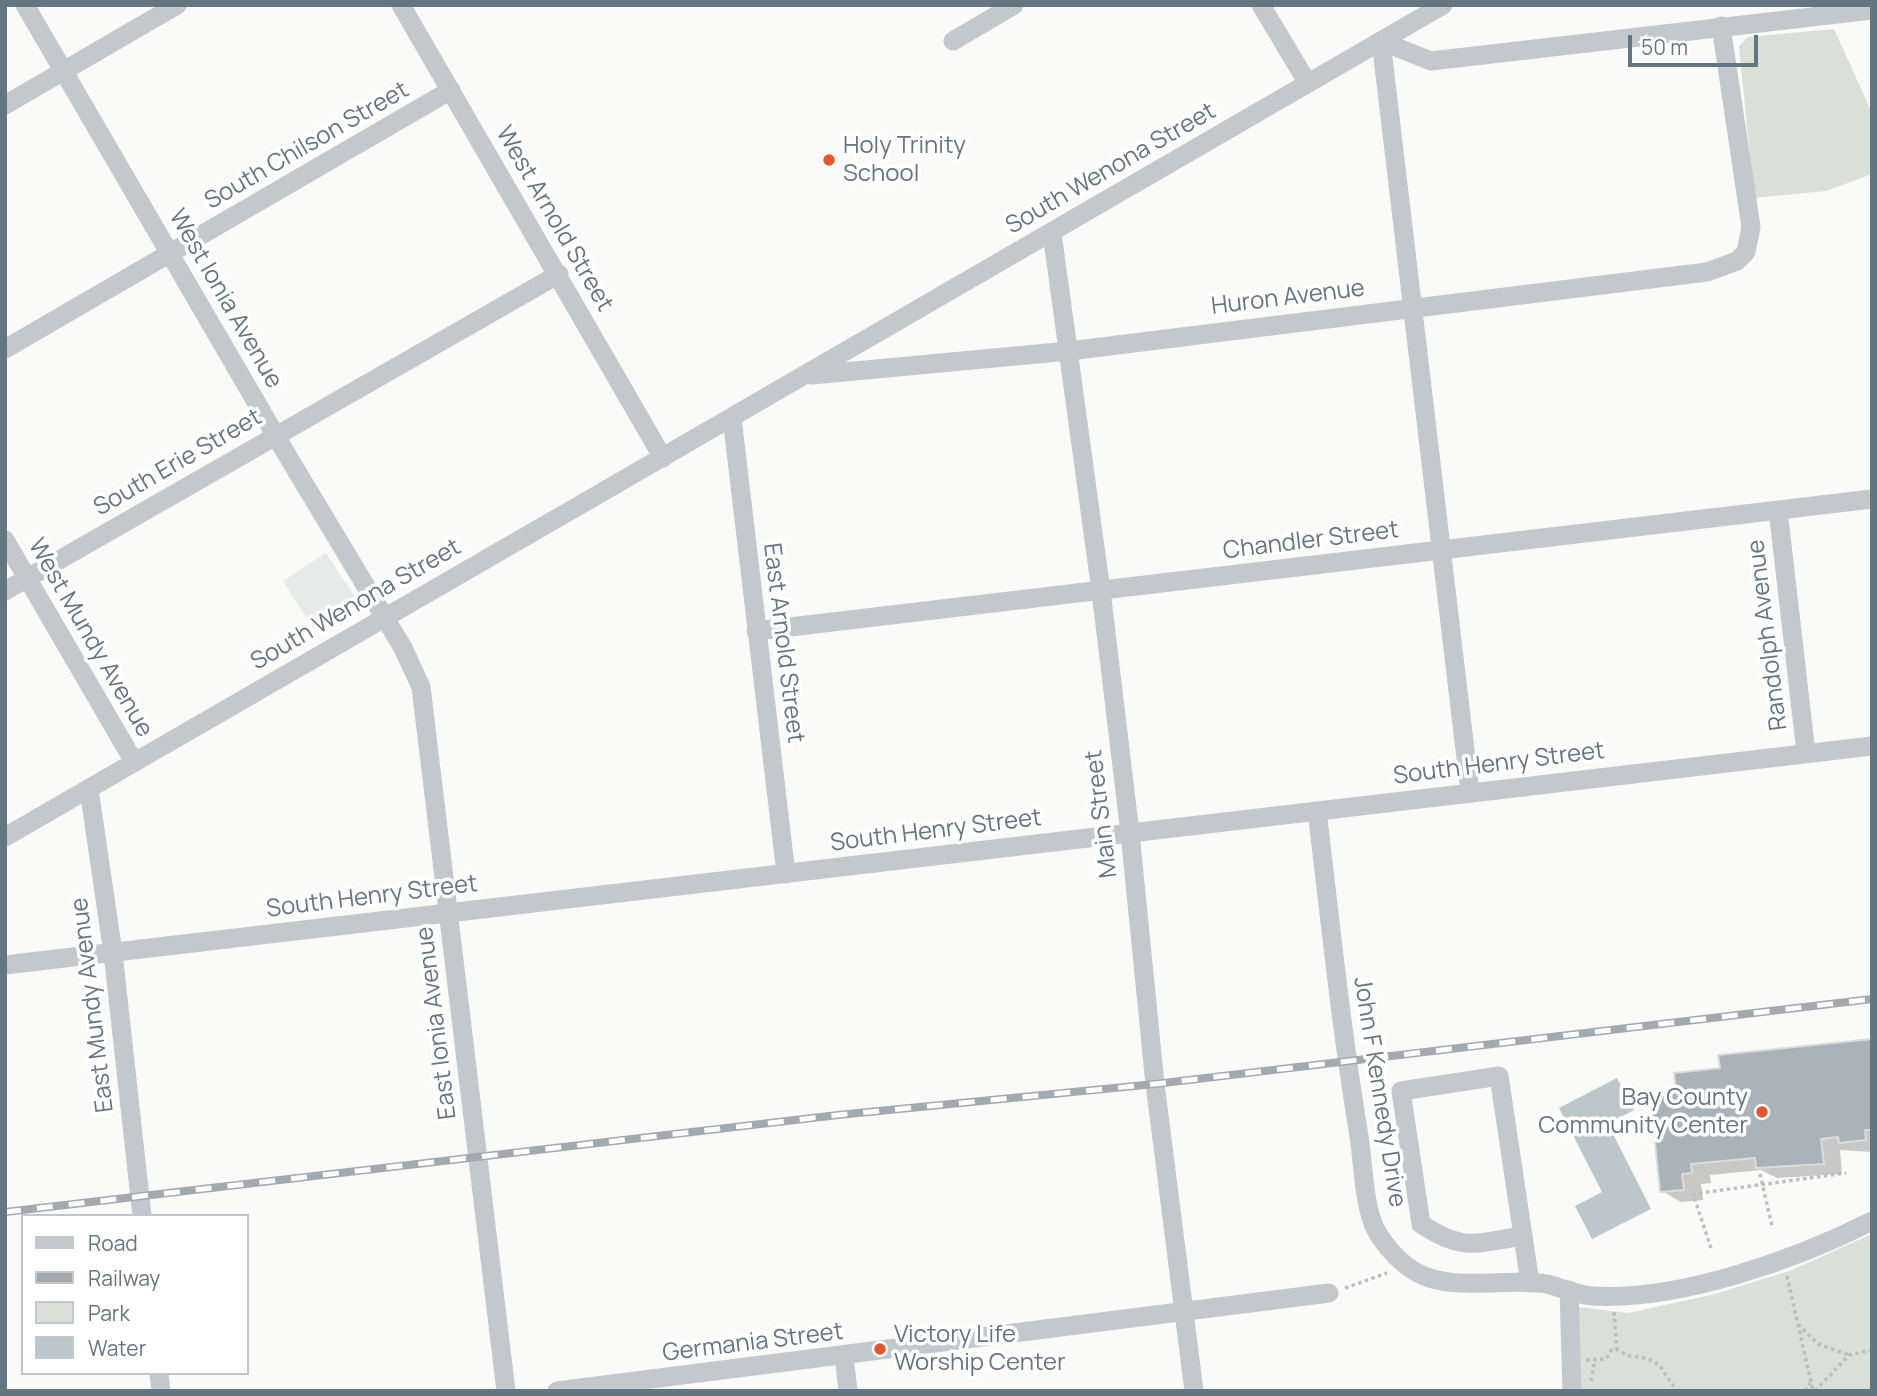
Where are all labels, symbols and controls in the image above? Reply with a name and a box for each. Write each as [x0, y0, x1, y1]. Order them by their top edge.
scale bar [1632, 21, 1762, 65]
text: 50 m [1641, 33, 1688, 61]
street label: South Chilson Street [200, 76, 414, 216]
street label: South Wenona Street [1001, 97, 1221, 241]
street label: West Arnold Street [489, 121, 619, 317]
place label: Holy Trinity School [843, 132, 966, 188]
marker: Holy Trinity School [821, 152, 837, 168]
street label: West Ionia Avenue [162, 204, 288, 394]
street label: Huron Avenue [1210, 274, 1366, 322]
street label: South Erie Street [89, 403, 267, 523]
street label: Chandler Street [1222, 516, 1400, 566]
street label: South Wenona Street [246, 533, 466, 677]
street label: West Mundy Avenue [21, 534, 159, 742]
street label: Randolph Avenue [1742, 538, 1794, 732]
street label: East Arnold Street [756, 541, 810, 745]
street label: South Henry Street [1392, 737, 1606, 791]
street label: Main Street [1080, 748, 1124, 880]
street label: South Henry Street [829, 804, 1043, 858]
street label: South Henry Street [265, 870, 479, 924]
street label: East Mundy Avenue [66, 896, 120, 1114]
street label: East Ionia Avenue [411, 925, 463, 1121]
street label: John F Kennedy Drive [1347, 975, 1411, 1209]
place label: Bay County Community Center [1538, 1084, 1748, 1140]
marker: Bay County Community Center [1754, 1104, 1770, 1120]
legend [21, 1214, 248, 1375]
text: Road [88, 1229, 138, 1257]
text: Railway [88, 1264, 160, 1292]
text: Park [88, 1299, 130, 1327]
street label: Germania Street [661, 1318, 845, 1368]
place label: Victory Life Worship Center [894, 1321, 1066, 1377]
text: Water [88, 1334, 146, 1362]
marker: Victory Life Worship Center [872, 1341, 888, 1357]

